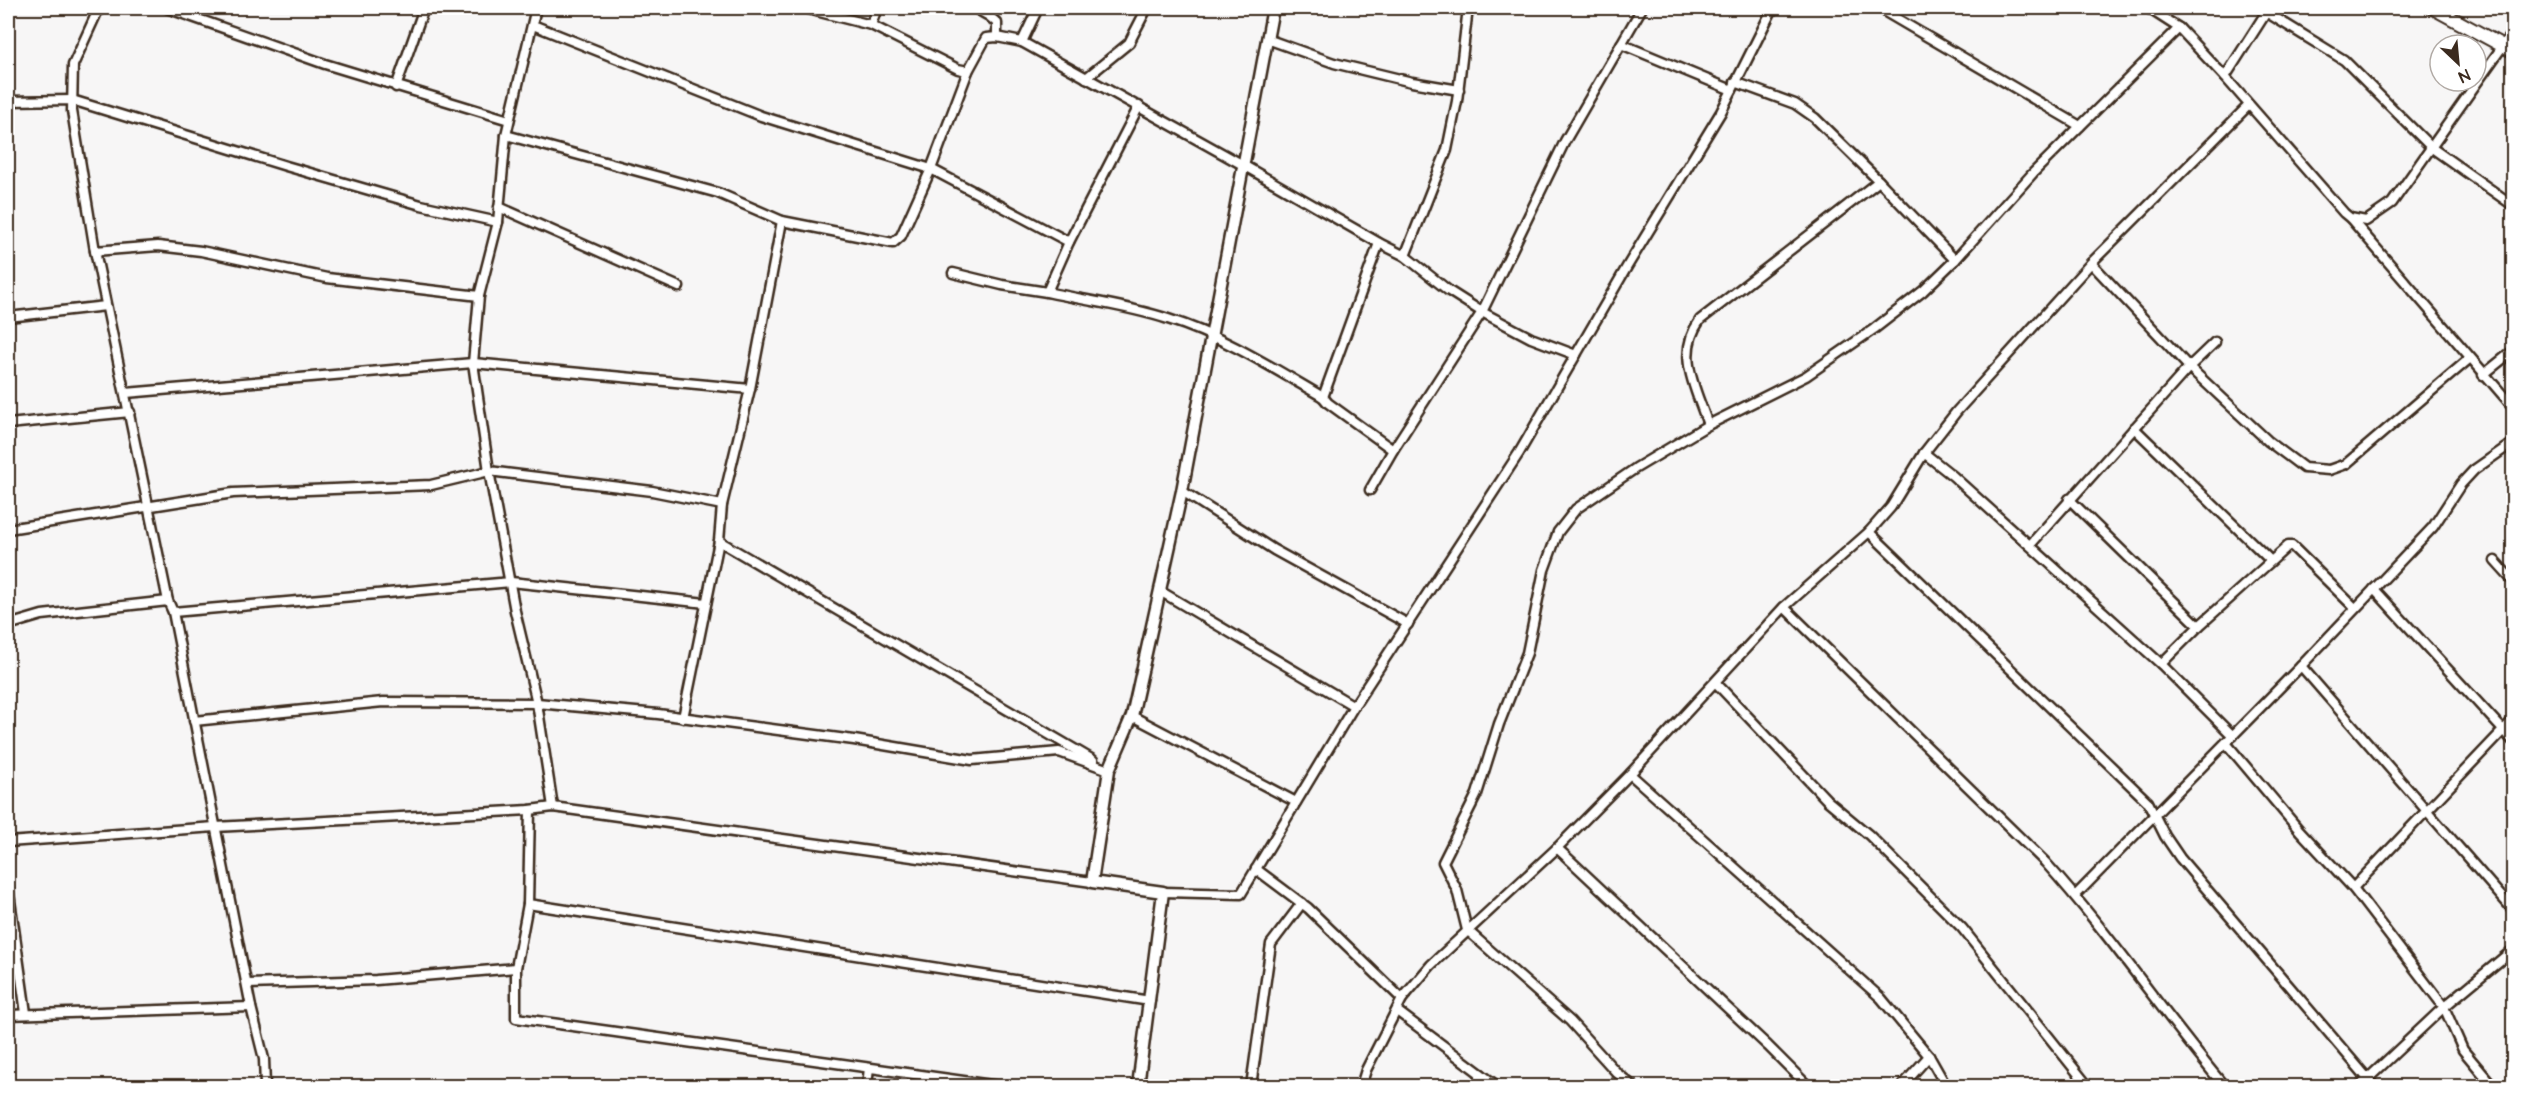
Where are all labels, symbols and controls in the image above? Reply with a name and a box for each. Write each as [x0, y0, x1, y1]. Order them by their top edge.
north arrow [2428, 33, 2488, 93]
text: N [2455, 63, 2473, 88]

